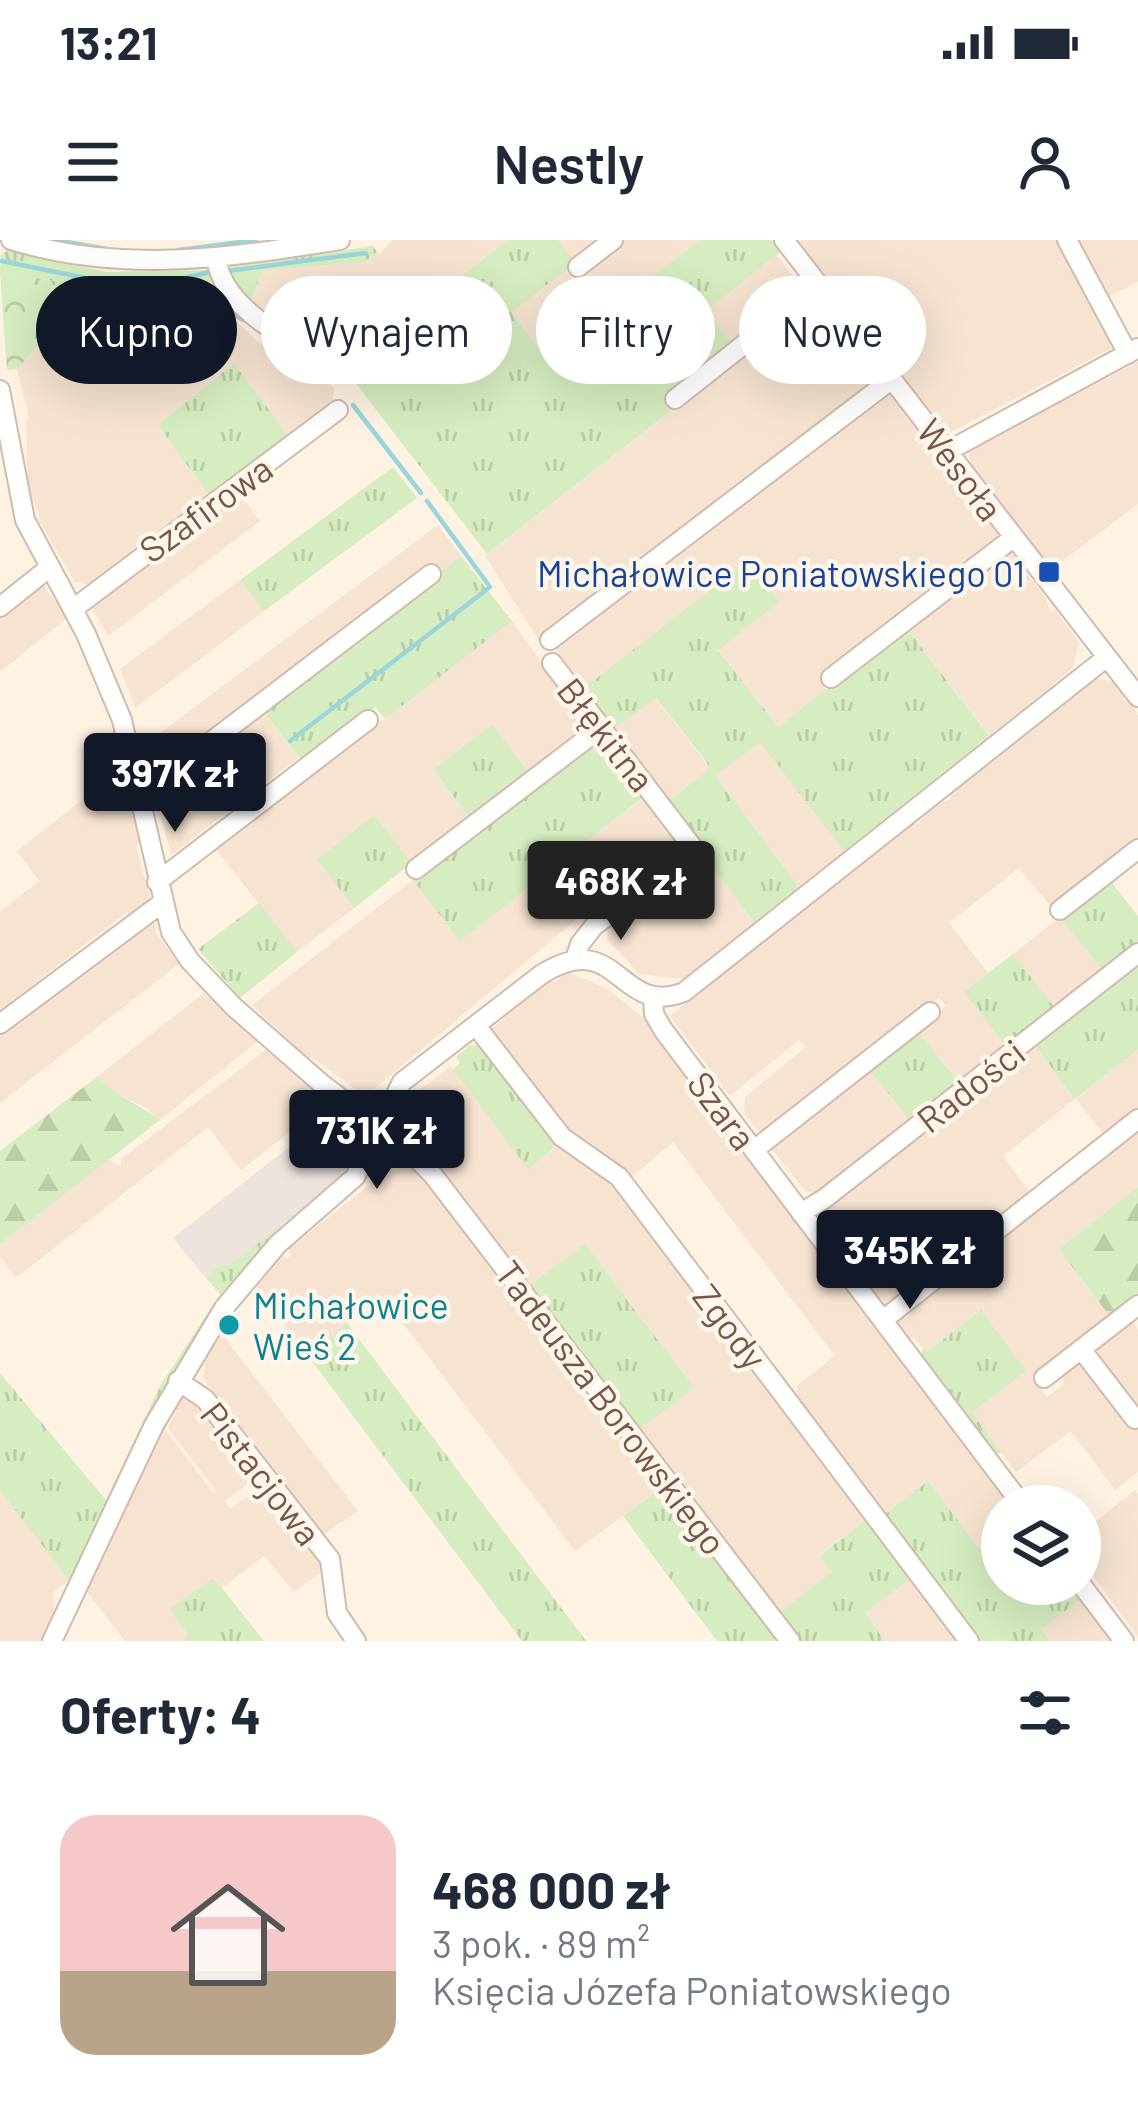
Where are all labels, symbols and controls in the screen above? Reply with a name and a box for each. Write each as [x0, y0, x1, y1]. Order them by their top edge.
text: 13:21 [60, 15, 157, 69]
icon: menu [60, 129, 126, 195]
icon: person [1012, 129, 1078, 195]
text: Nestly [494, 130, 644, 195]
chip: Kupno [36, 276, 237, 384]
chip: Wynajem [261, 276, 512, 384]
chip: Filtry [536, 276, 715, 384]
chip: Nowe [739, 276, 926, 384]
street label: Wesoła [909, 410, 1013, 528]
street label: Szafirowa [130, 446, 280, 570]
place label: Michałowice Poniatowskiego 01 [537, 551, 1025, 594]
marker: Michałowice Poniatowskiego 01 [1036, 559, 1062, 585]
street label: Błękitna [549, 669, 665, 799]
pin: 397K zł [64, 733, 286, 835]
text: 397K zł [111, 748, 239, 795]
pin: 468K zł [510, 841, 732, 943]
text: 468K zł [555, 856, 687, 903]
street label: Radości [908, 1030, 1032, 1140]
street label: Szara [680, 1062, 766, 1158]
pin: 731K zł [266, 1090, 488, 1192]
text: 731K zł [316, 1105, 438, 1152]
pin: 345K zł [799, 1210, 1021, 1312]
text: 345K zł [844, 1225, 976, 1272]
street label: Tadeusza Borowskiego [487, 1252, 737, 1562]
street label: Zgody [685, 1275, 777, 1377]
place label: Michałowice Wieś 2 [253, 1283, 449, 1367]
marker: Michałowice Wieś 2 [216, 1312, 242, 1338]
street label: Pistacjowa [193, 1393, 331, 1553]
map controls [981, 1485, 1101, 1605]
button: layers [981, 1485, 1101, 1605]
icon: filters [1012, 1680, 1078, 1746]
text: Oferty: 4 [60, 1683, 261, 1744]
text: 468 000 zł [432, 1858, 671, 1919]
icon: home [156, 1863, 300, 2007]
text: 3 pok. · 89 m² [432, 1919, 650, 1966]
text: Księcia Józefa Poniatowskiego [432, 1966, 952, 2013]

